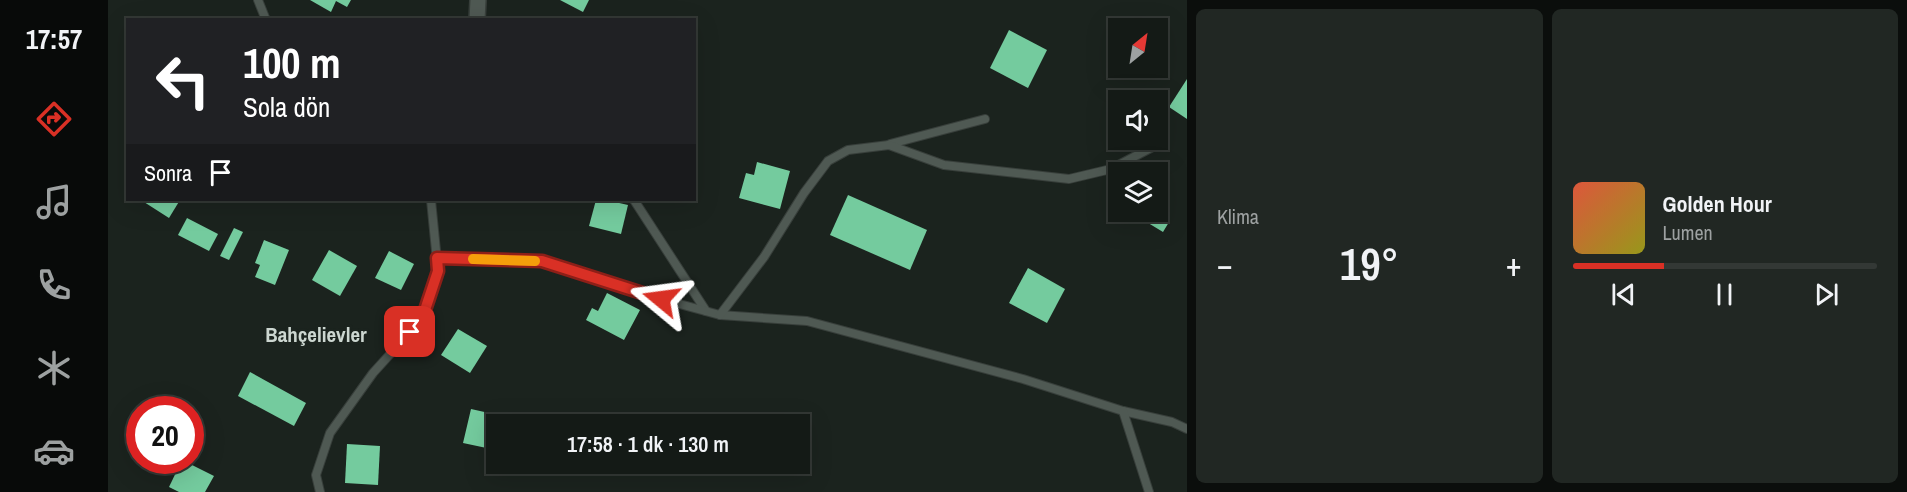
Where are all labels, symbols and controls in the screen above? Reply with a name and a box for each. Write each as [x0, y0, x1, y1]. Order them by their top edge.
north arrow [1108, 18, 1168, 78]
map controls [1108, 18, 1168, 222]
text: 17:57 [26, 21, 82, 57]
text: 100 m [243, 35, 341, 91]
icon: left [144, 42, 222, 120]
text: Sola dön [243, 89, 330, 125]
button: sound [1108, 90, 1168, 150]
icon: directions [33, 98, 75, 140]
icon: arrive [204, 156, 237, 189]
text: Sonra [144, 158, 192, 188]
button: layers [1108, 162, 1168, 222]
icon: music [33, 181, 75, 223]
text: Golden Hour [1663, 189, 1772, 219]
text: Klima [1217, 203, 1259, 230]
text: Lumen [1663, 219, 1713, 246]
text: 19° [1340, 233, 1399, 294]
text: − [1217, 242, 1233, 286]
text: + [1506, 242, 1521, 286]
icon: phone [33, 264, 75, 306]
position arrow [629, 267, 693, 331]
icon: previous [1607, 278, 1640, 311]
icon: pause [1708, 278, 1741, 311]
icon: next [1810, 278, 1843, 311]
pin [384, 306, 435, 357]
icon: arrive [393, 315, 426, 348]
district label: Bahçelievler [265, 320, 367, 349]
icon: climate [33, 347, 75, 389]
speed limit sign: 20 [126, 396, 204, 474]
text: 17:58 · 1 dk · 130 m [567, 429, 729, 459]
icon: car [33, 430, 75, 472]

